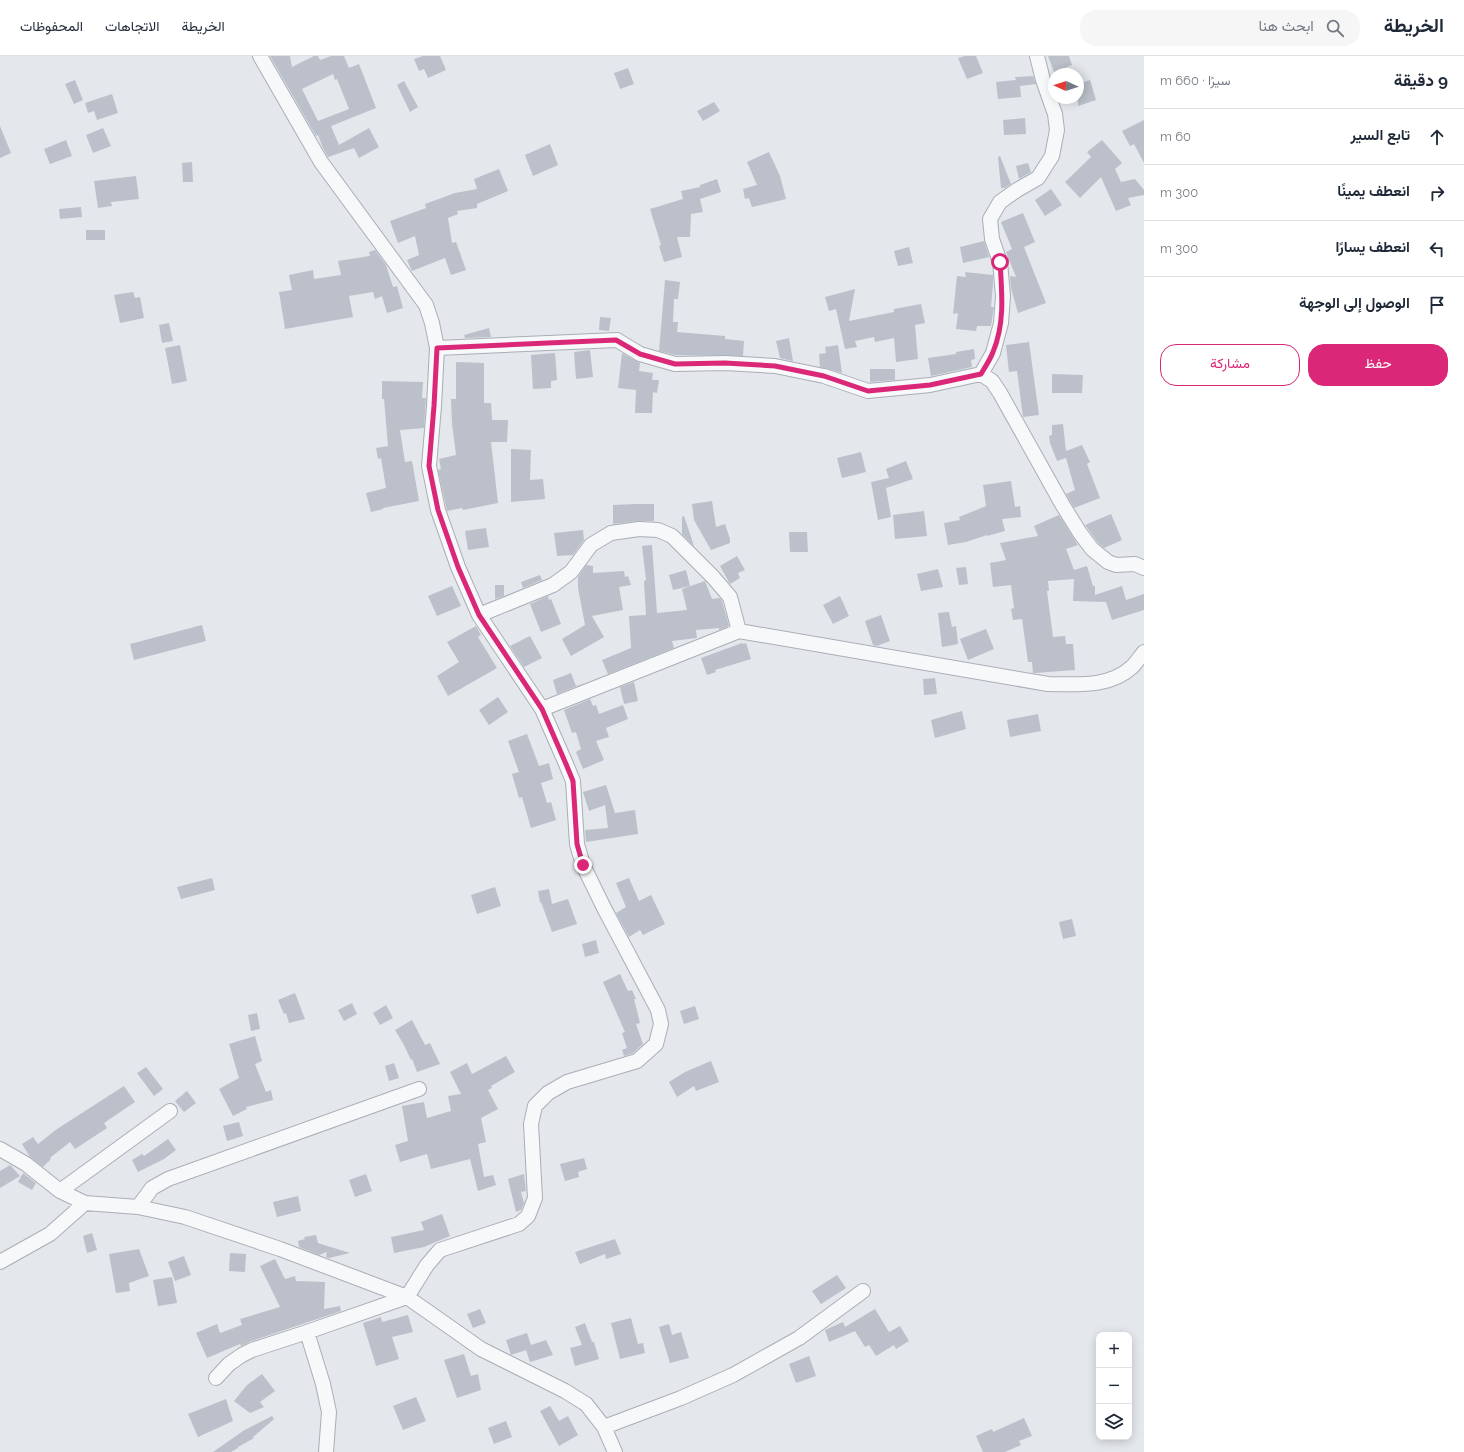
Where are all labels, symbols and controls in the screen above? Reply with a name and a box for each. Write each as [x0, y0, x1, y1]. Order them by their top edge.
search box [1080, 10, 1360, 46]
text: الخريطة [1384, 14, 1444, 36]
text: ابحث هنا [1259, 17, 1314, 35]
icon: search [1324, 17, 1346, 39]
text: المحفوظات [20, 18, 83, 34]
text: الاتجاهات [105, 18, 159, 34]
text: الخريطة [181, 18, 225, 34]
north arrow [1048, 68, 1084, 104]
text: 9 دقيقة [1394, 70, 1448, 90]
text: سيرًا · 660 m [1160, 73, 1231, 88]
text: تابع السير [1350, 126, 1410, 144]
icon: ahead [1426, 126, 1448, 148]
text: 60 m [1160, 129, 1191, 144]
text: انعطف يمينًا [1337, 182, 1410, 200]
icon: right [1426, 182, 1448, 204]
text: 300 m [1160, 185, 1198, 200]
text: انعطف يسارًا [1335, 238, 1410, 256]
icon: left [1426, 238, 1448, 260]
text: 300 m [1160, 241, 1198, 256]
route start [991, 253, 1009, 271]
text: الوصول إلى الوجهة [1299, 294, 1410, 312]
icon: arrive [1426, 294, 1448, 316]
button: مشاركة [1160, 344, 1300, 386]
button: حفظ [1308, 344, 1448, 386]
route end [574, 856, 592, 874]
map controls [1096, 1332, 1132, 1440]
button: + [1096, 1332, 1132, 1368]
button: − [1096, 1368, 1132, 1404]
button: layers [1096, 1404, 1132, 1440]

